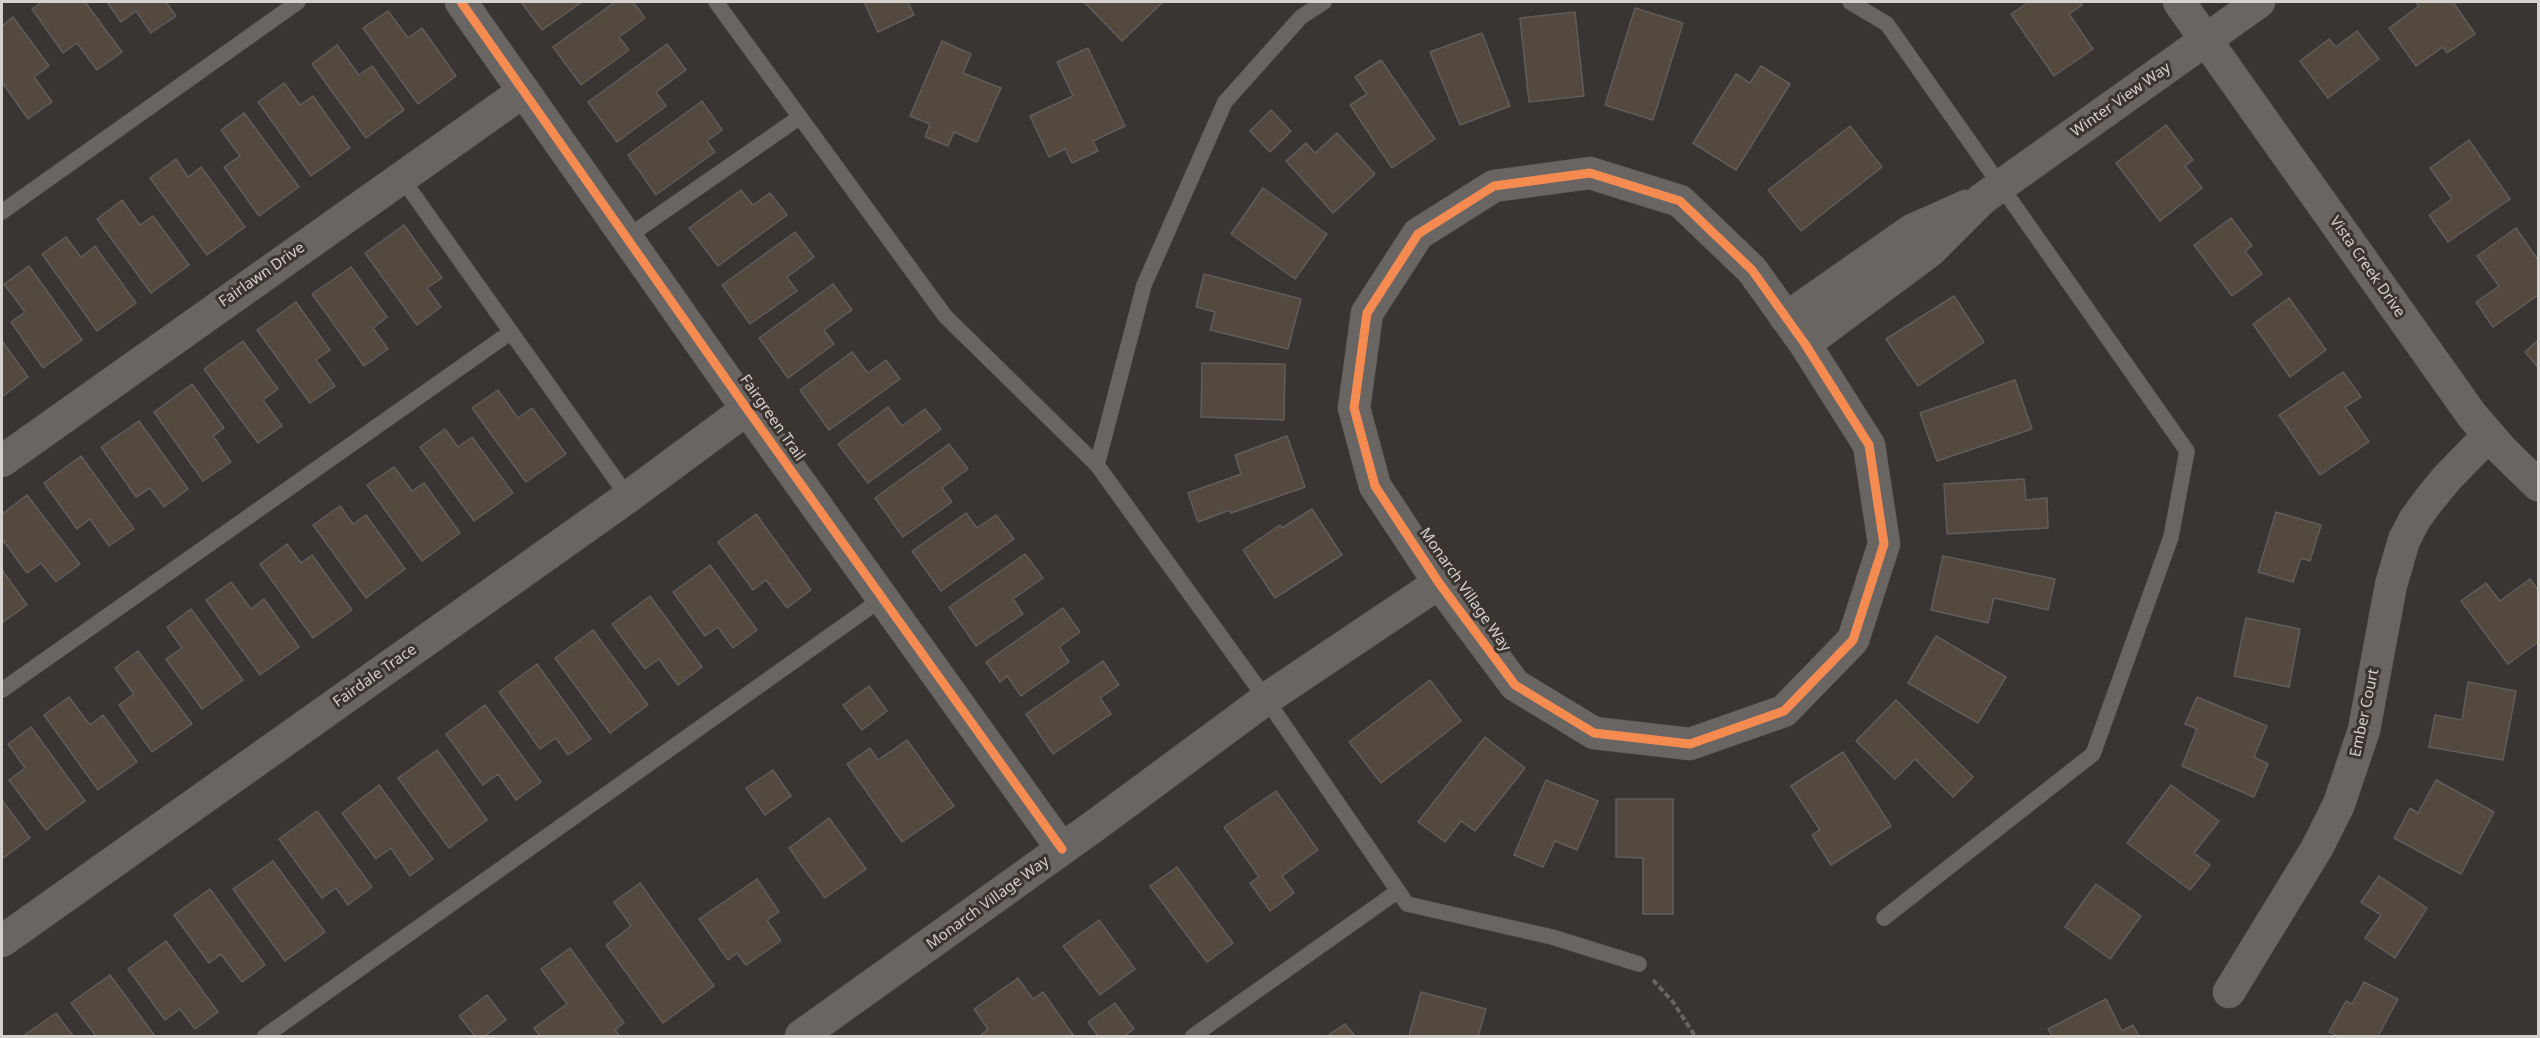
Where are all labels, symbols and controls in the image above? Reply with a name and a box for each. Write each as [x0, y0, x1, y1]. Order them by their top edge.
street label: Winter View Way [2068, 59, 2174, 141]
street label: Vista Creek Drive [2325, 213, 2409, 321]
street label: Fairlawn Drive [216, 239, 308, 311]
street label: Fairgreen Trail [736, 371, 808, 465]
street label: Monarch Village Way [1415, 525, 1515, 655]
street label: Fairdale Trace [330, 641, 420, 711]
street label: Ember Court [2347, 667, 2383, 759]
street label: Monarch Village Way [923, 853, 1053, 953]

